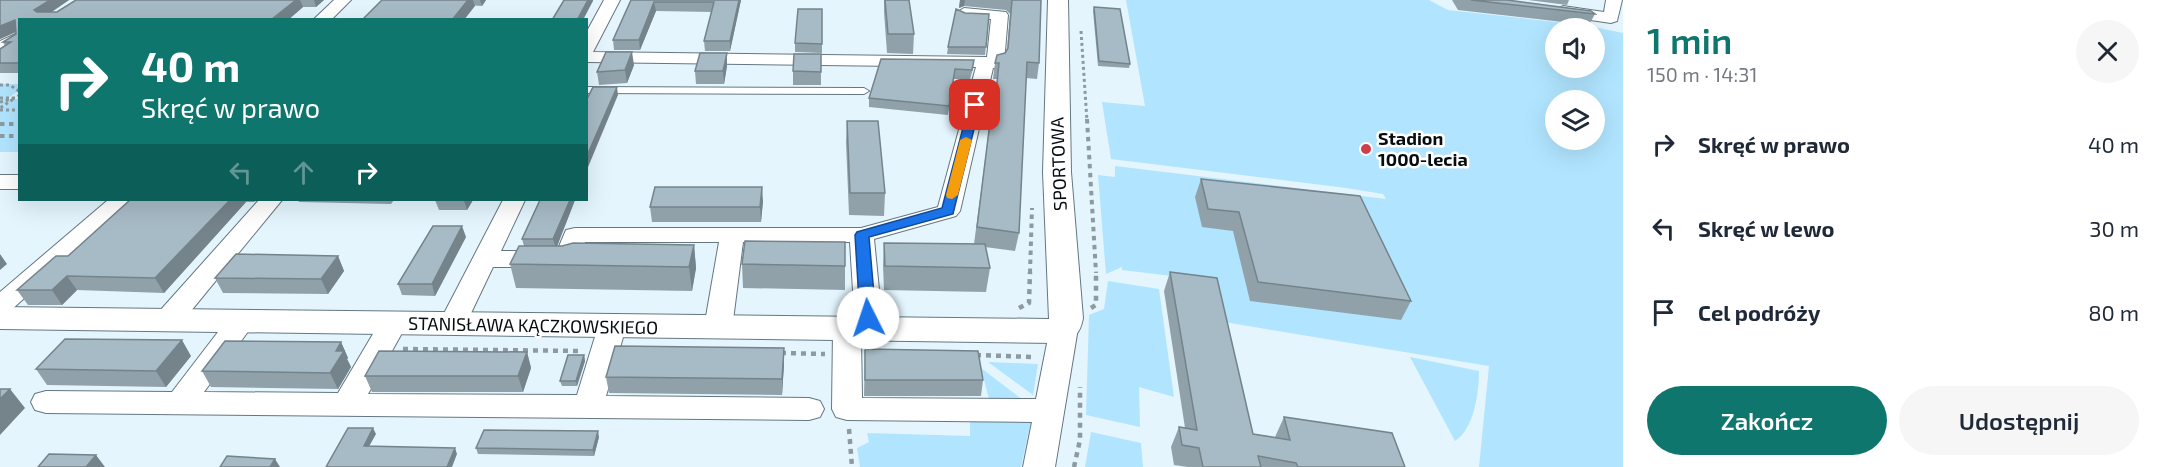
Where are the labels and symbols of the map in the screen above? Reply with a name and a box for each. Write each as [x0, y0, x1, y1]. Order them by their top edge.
pin [949, 79, 1000, 130]
street label: SPORTOWA [1045, 116, 1071, 211]
place label: Stadion 1000-lecia [1378, 127, 1468, 170]
marker: Stadion 1000-lecia [1359, 142, 1373, 156]
position arrow [836, 286, 900, 350]
street label: STANISŁAWA KĄCZKOWSKIEGO [408, 312, 658, 338]

